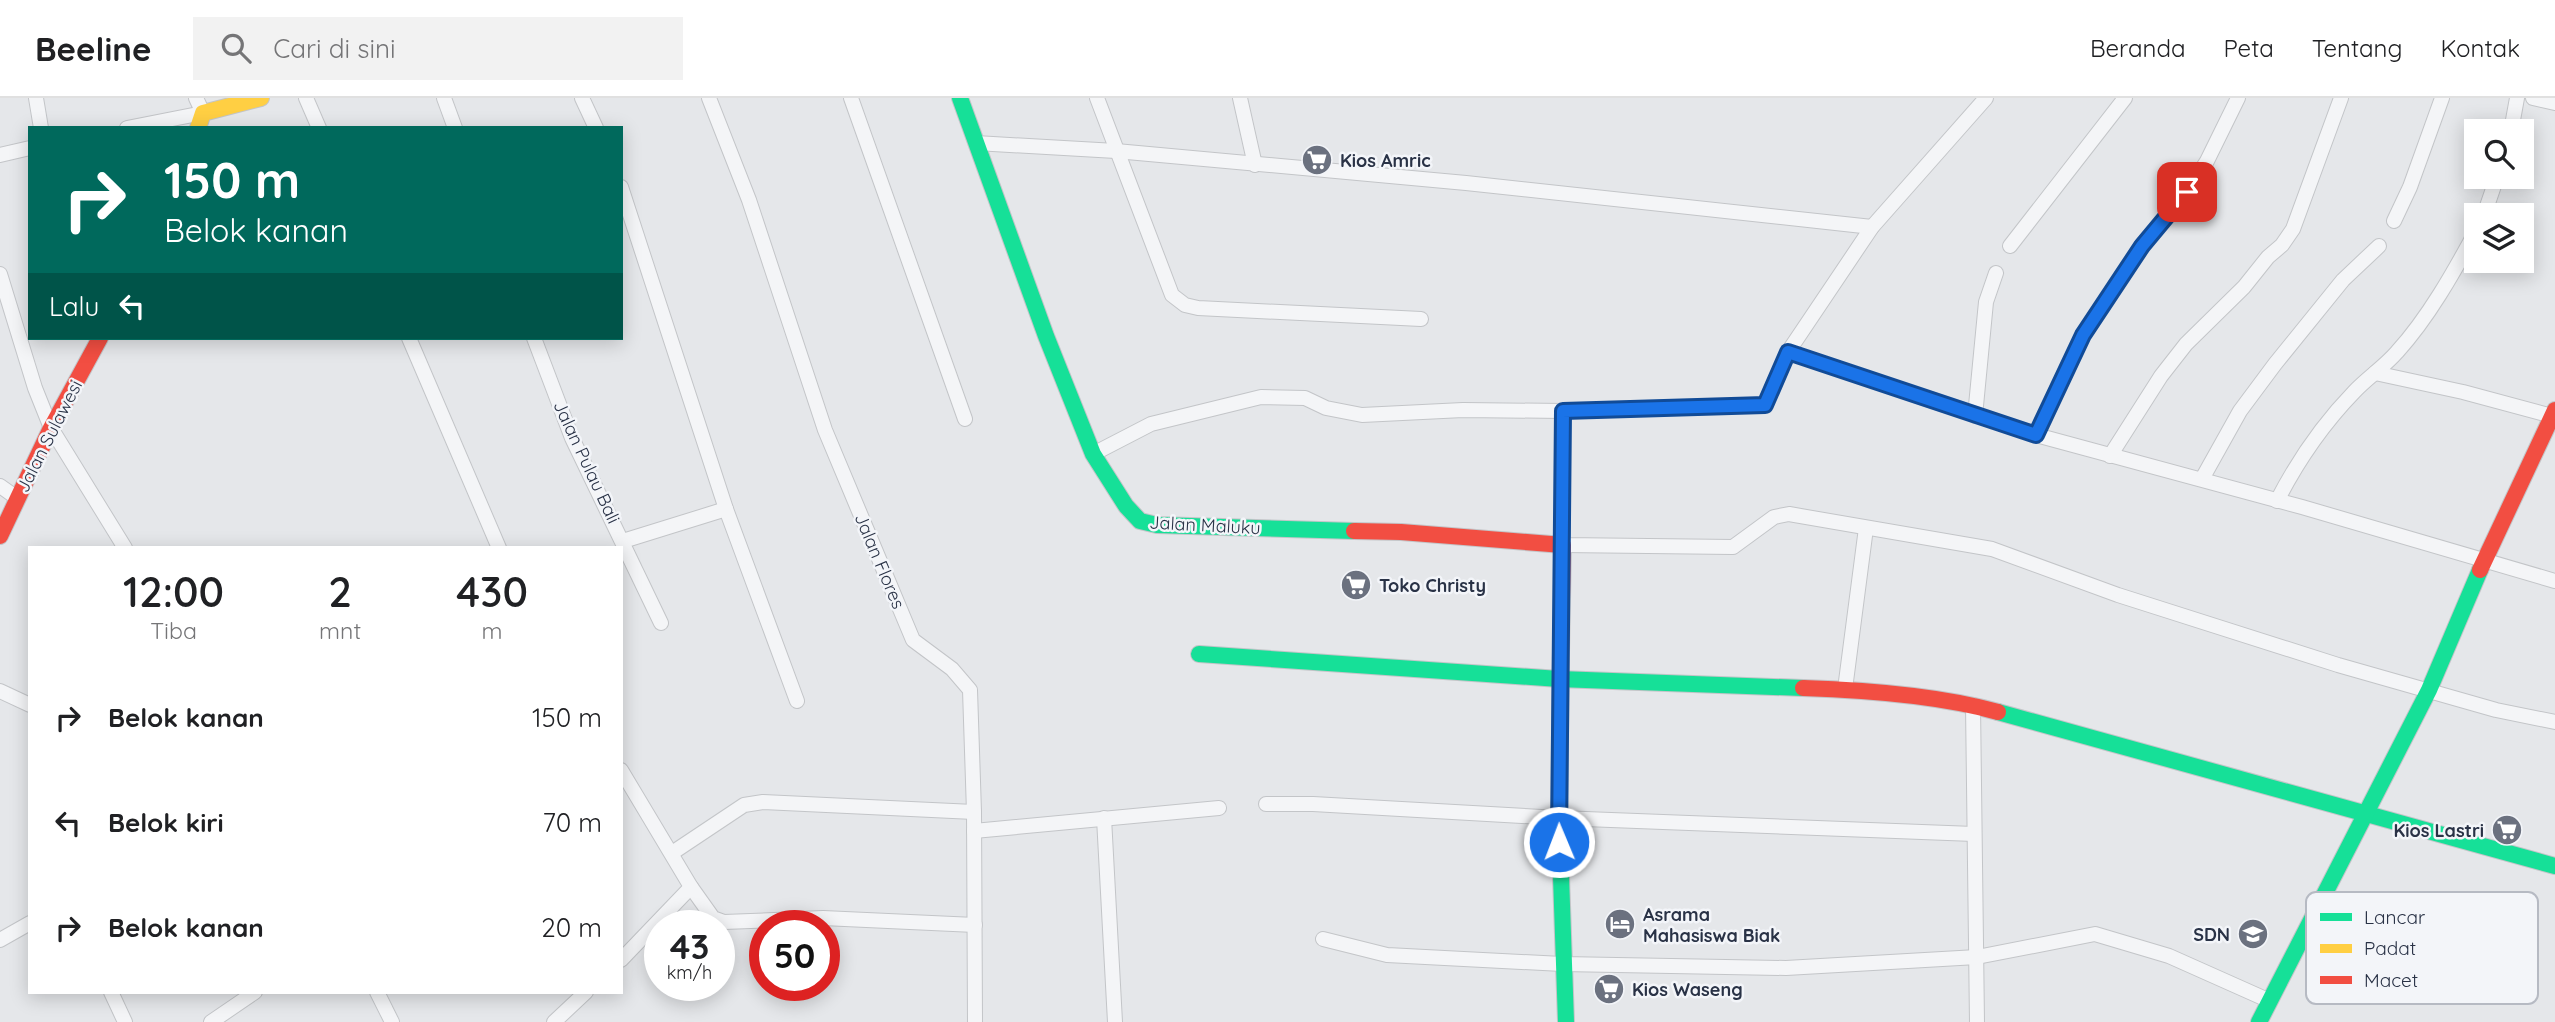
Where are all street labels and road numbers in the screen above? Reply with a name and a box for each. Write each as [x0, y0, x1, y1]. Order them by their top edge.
street label: Jalan Sulawesi [11, 376, 87, 496]
street label: Jalan Pulau Bali [548, 397, 626, 527]
street label: Jalan Flores [850, 510, 910, 612]
street label: Jalan Maluku [1149, 511, 1261, 539]

